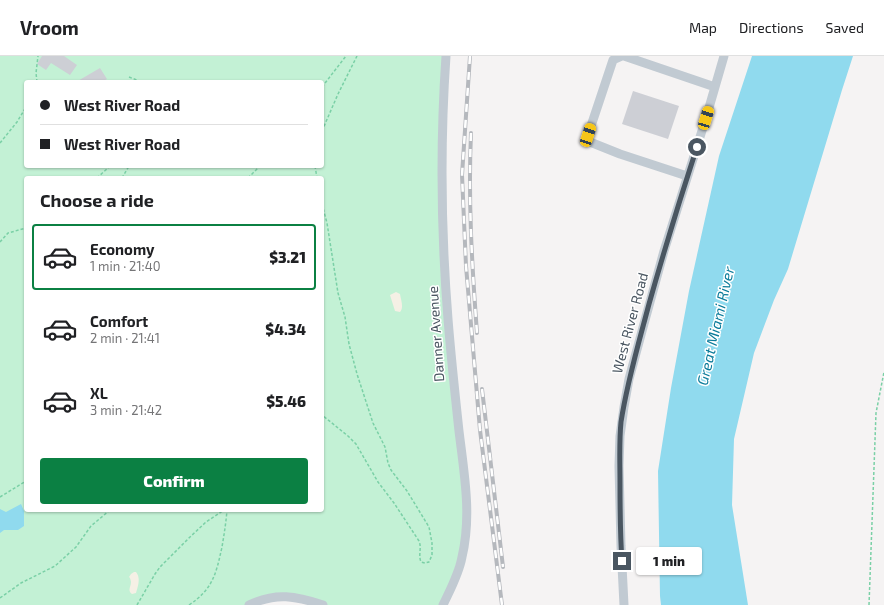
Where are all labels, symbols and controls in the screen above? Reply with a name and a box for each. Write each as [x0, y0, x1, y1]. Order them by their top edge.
text: Vroom [20, 16, 79, 39]
text: Map [689, 19, 717, 36]
text: Directions [739, 19, 804, 36]
text: Saved [826, 19, 864, 36]
text: West River Road [64, 96, 180, 114]
car [697, 105, 715, 131]
car [579, 122, 597, 148]
text: West River Road [64, 135, 180, 153]
route start [688, 138, 706, 156]
text: Choose a ride [40, 189, 154, 211]
icon: car [42, 239, 78, 275]
text: Economy [90, 240, 155, 258]
text: $3.21 [269, 248, 306, 266]
text: 1 min · 21:40 [90, 258, 161, 274]
water label: Great Miami River [693, 264, 738, 387]
street label: West River Road [608, 271, 651, 375]
street label: Danner Avenue [424, 286, 447, 382]
icon: car [42, 311, 78, 347]
text: Comfort [90, 312, 148, 330]
text: $4.34 [265, 320, 306, 338]
text: 2 min · 21:41 [90, 330, 160, 346]
icon: car [42, 383, 78, 419]
text: XL [90, 384, 108, 402]
text: $5.46 [266, 392, 306, 410]
text: 3 min · 21:42 [90, 402, 162, 418]
button: Confirm [40, 458, 308, 504]
callout: 1 min [636, 547, 702, 575]
route end [613, 552, 631, 570]
text: 1 min [653, 553, 685, 569]

